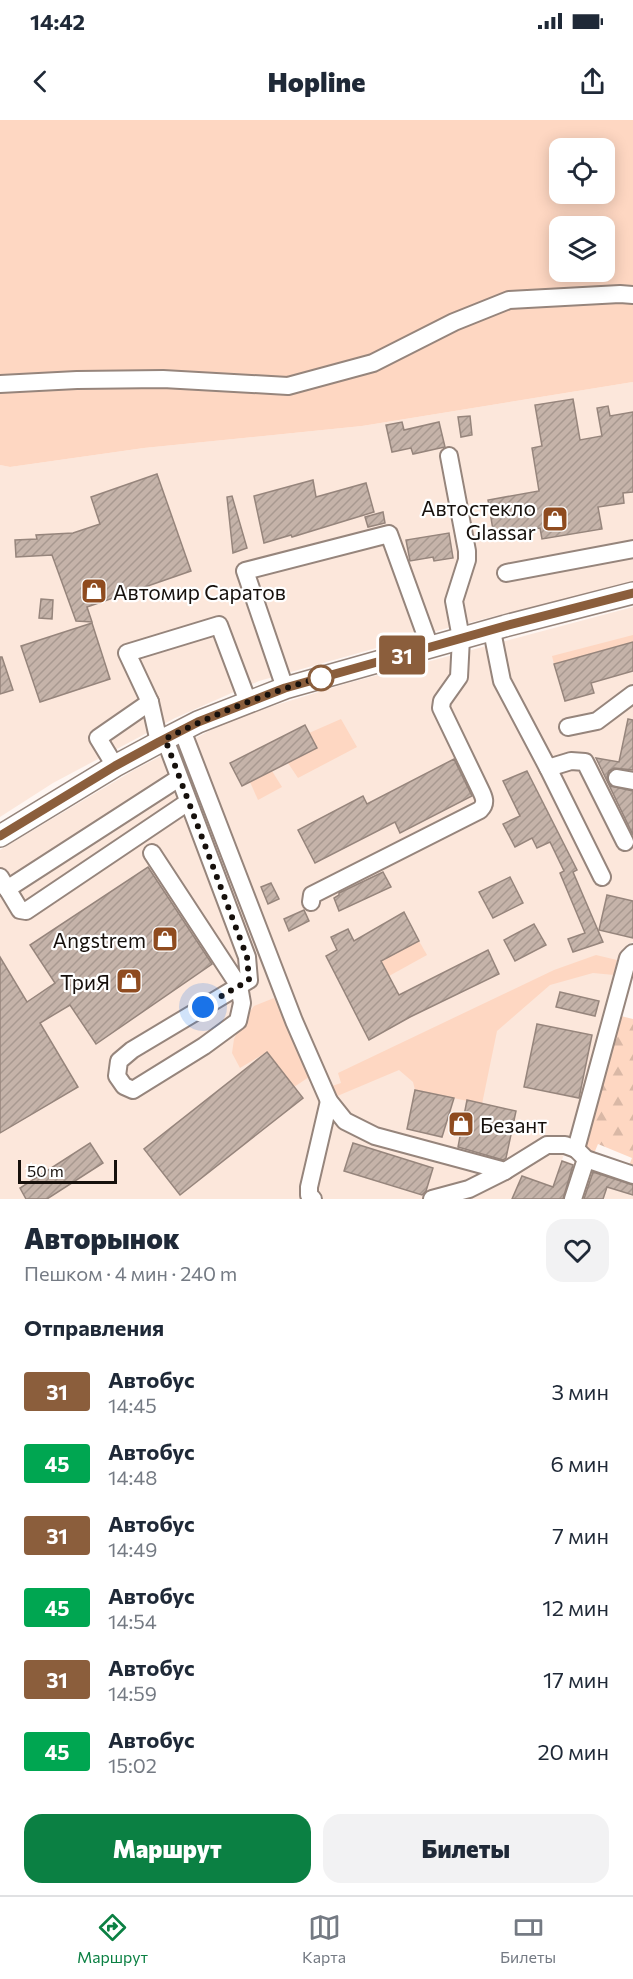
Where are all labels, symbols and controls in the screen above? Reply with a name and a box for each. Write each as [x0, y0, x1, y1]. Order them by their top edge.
text: 14:42 [30, 8, 85, 35]
icon: back [24, 65, 57, 98]
text: Hopline [268, 65, 365, 98]
icon: share [576, 65, 609, 98]
map controls [549, 138, 615, 282]
button: locate [549, 138, 615, 204]
button: layers [549, 216, 615, 282]
place label: Автостекло Glassar [421, 495, 536, 544]
shop icon: Автостекло Glassar [540, 504, 570, 534]
shop icon: Автомир Саратов [79, 576, 109, 606]
place label: Автомир Саратов [113, 579, 286, 604]
line badge: 31 [375, 636, 429, 674]
text: 31 [391, 643, 413, 668]
unlabelled marker [308, 665, 334, 691]
shop icon: Angstrem [150, 924, 180, 954]
place label: Angstrem [53, 927, 146, 952]
shop icon: ТриЯ [114, 966, 144, 996]
place label: ТриЯ [60, 969, 110, 994]
your location [188, 992, 218, 1022]
shop icon: Безант [446, 1109, 476, 1139]
place label: Безант [480, 1112, 547, 1137]
scale bar [18, 1157, 117, 1184]
text: 50 m [27, 1161, 64, 1180]
button: heart [546, 1219, 609, 1282]
text: Авторынок [24, 1221, 179, 1255]
text: Пешком · 4 мин · 240 m [24, 1261, 237, 1285]
text: Отправления [24, 1314, 164, 1341]
text: Автобус [108, 1366, 195, 1393]
text: 3 мин [551, 1378, 609, 1405]
text: 31 [46, 1379, 68, 1404]
text: 14:45 [108, 1393, 157, 1417]
text: Автобус [108, 1438, 195, 1465]
text: 6 мин [551, 1450, 609, 1477]
text: 45 [44, 1451, 70, 1476]
text: 14:48 [108, 1465, 157, 1489]
text: Автобус [108, 1510, 195, 1537]
text: 7 мин [552, 1522, 609, 1549]
text: 31 [46, 1523, 68, 1548]
text: 14:49 [108, 1537, 157, 1561]
text: Автобус [108, 1582, 195, 1609]
text: 12 мин [542, 1594, 609, 1621]
text: 45 [44, 1595, 70, 1620]
text: 14:54 [108, 1609, 157, 1633]
text: Автобус [108, 1654, 195, 1681]
text: 17 мин [543, 1666, 609, 1693]
text: 31 [46, 1667, 68, 1692]
text: 14:59 [108, 1681, 157, 1705]
text: Автобус [108, 1726, 195, 1753]
text: 20 мин [537, 1738, 609, 1765]
text: 45 [44, 1739, 70, 1764]
text: 15:02 [108, 1753, 157, 1777]
button: Маршрут [24, 1814, 311, 1883]
button: Билеты [323, 1814, 609, 1883]
tab: Маршрут [77, 1911, 148, 1966]
tab: Карта [302, 1911, 346, 1966]
tab: Билеты [500, 1911, 556, 1966]

